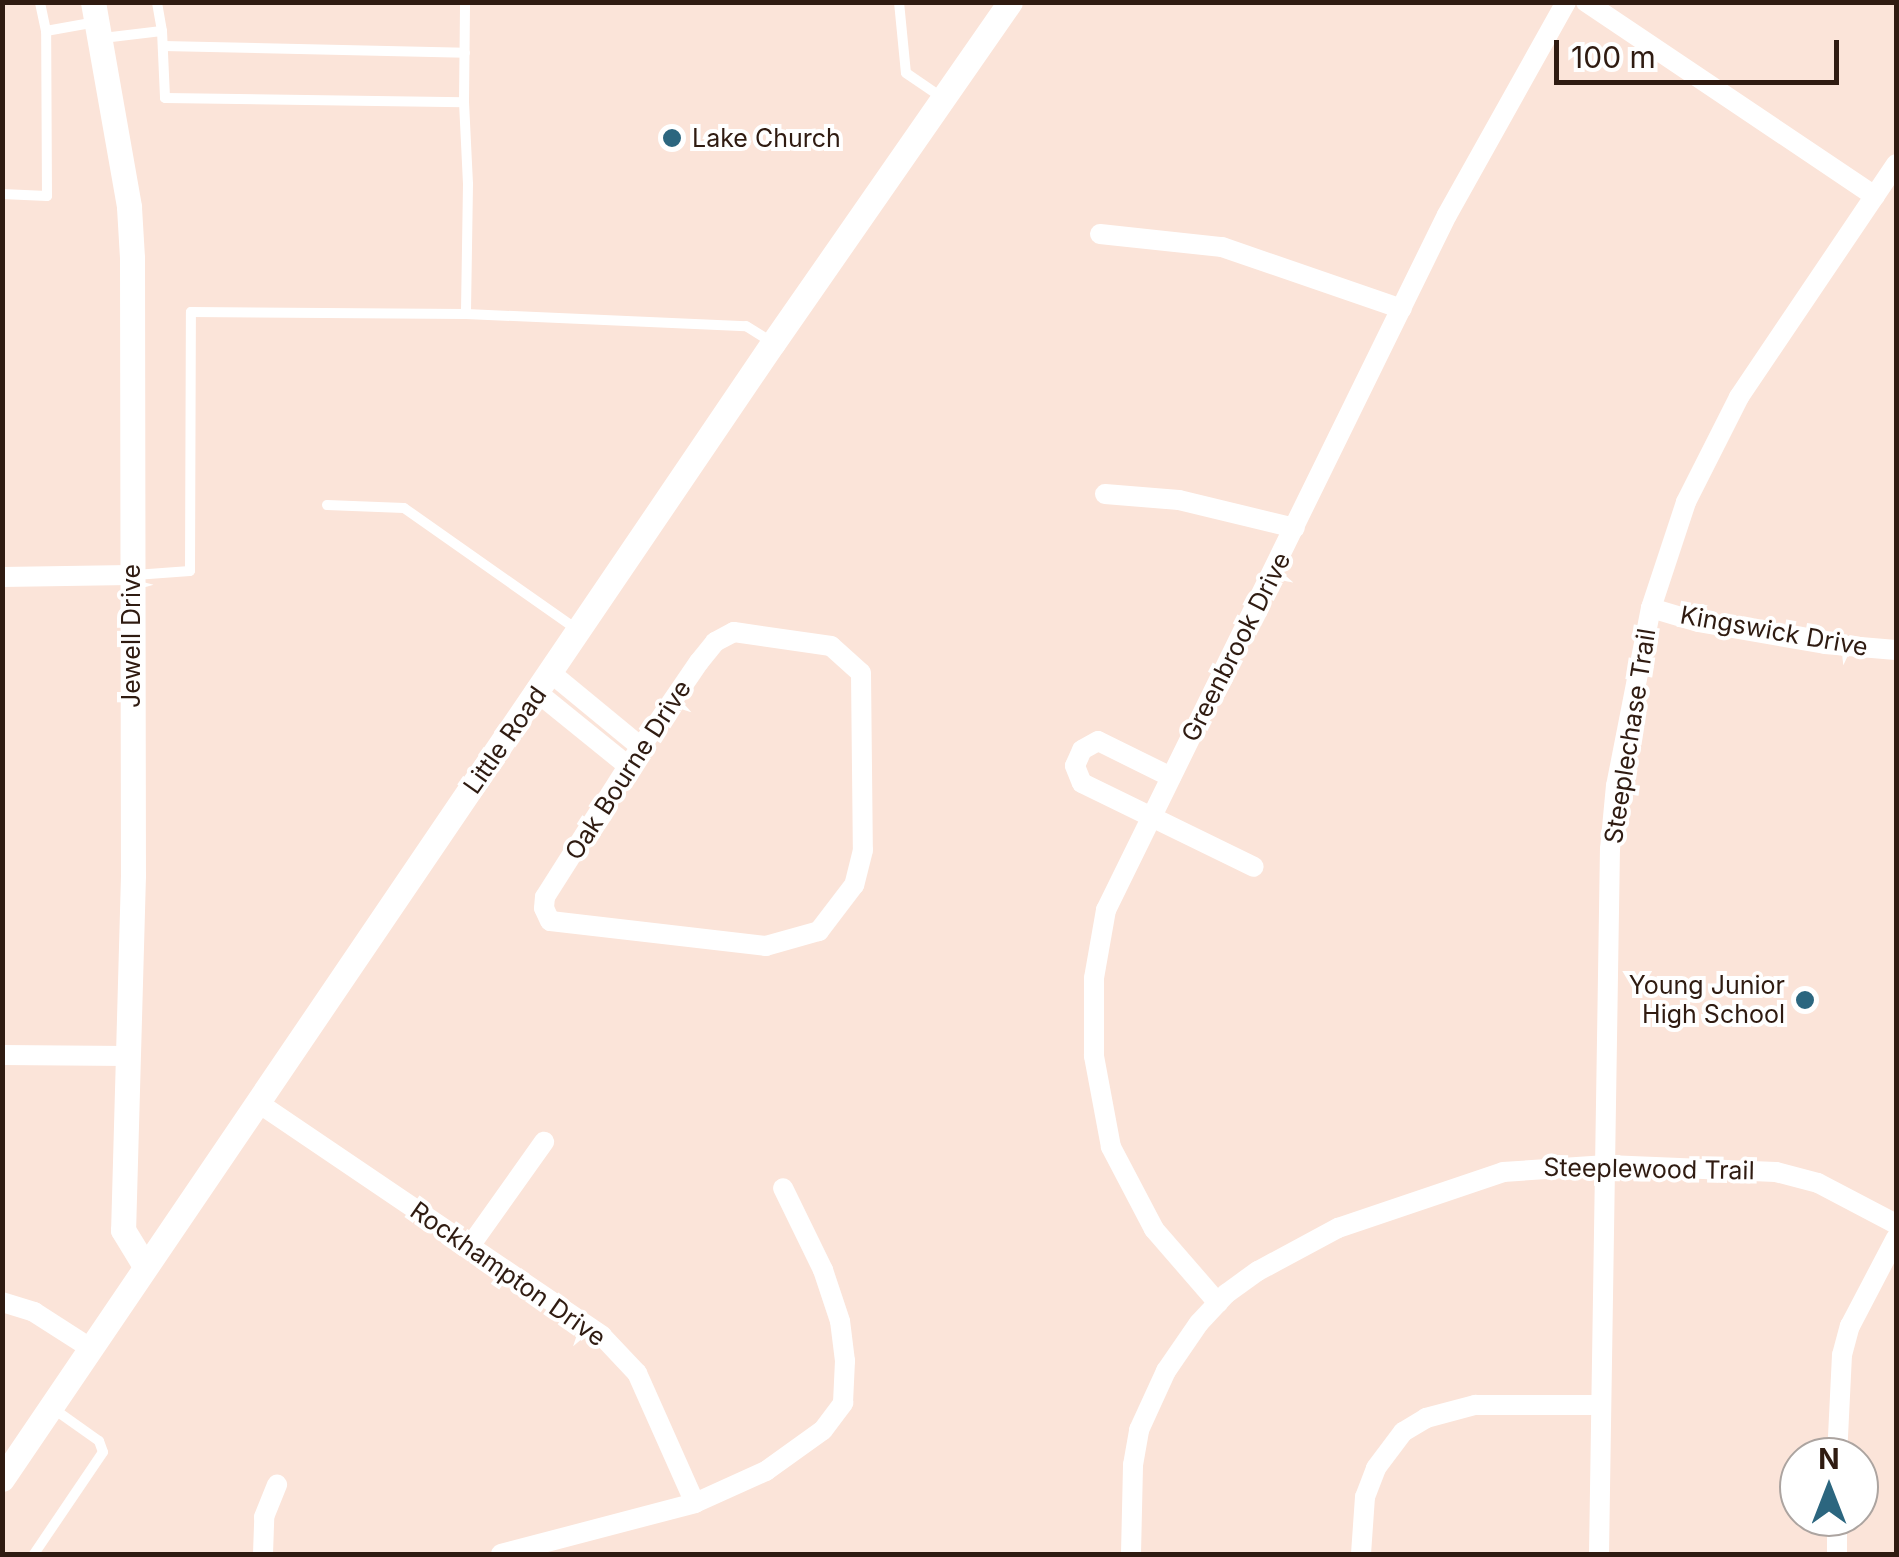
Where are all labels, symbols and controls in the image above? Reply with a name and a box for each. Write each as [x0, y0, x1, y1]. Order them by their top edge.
scale bar [1559, 20, 1844, 82]
text: 100 m [1571, 39, 1656, 75]
place label: Lake Church [692, 123, 841, 153]
marker: Lake Church [661, 127, 683, 149]
street label: Greenbrook Drive [1175, 547, 1297, 747]
street label: Jewell Drive [116, 564, 146, 708]
street label: Kingswick Drive [1678, 600, 1870, 662]
street label: Steeplechase Trail [1598, 626, 1662, 846]
street label: Oak Bourne Drive [559, 675, 697, 865]
street label: Little Road [457, 681, 553, 799]
place label: Young Junior High School [1629, 971, 1785, 1030]
marker: Young Junior High School [1794, 989, 1816, 1011]
street label: Steeplewood Trail [1543, 1152, 1755, 1186]
street label: Rockhampton Drive [405, 1195, 611, 1353]
north arrow [1779, 1437, 1879, 1537]
text: N [1818, 1442, 1840, 1476]

